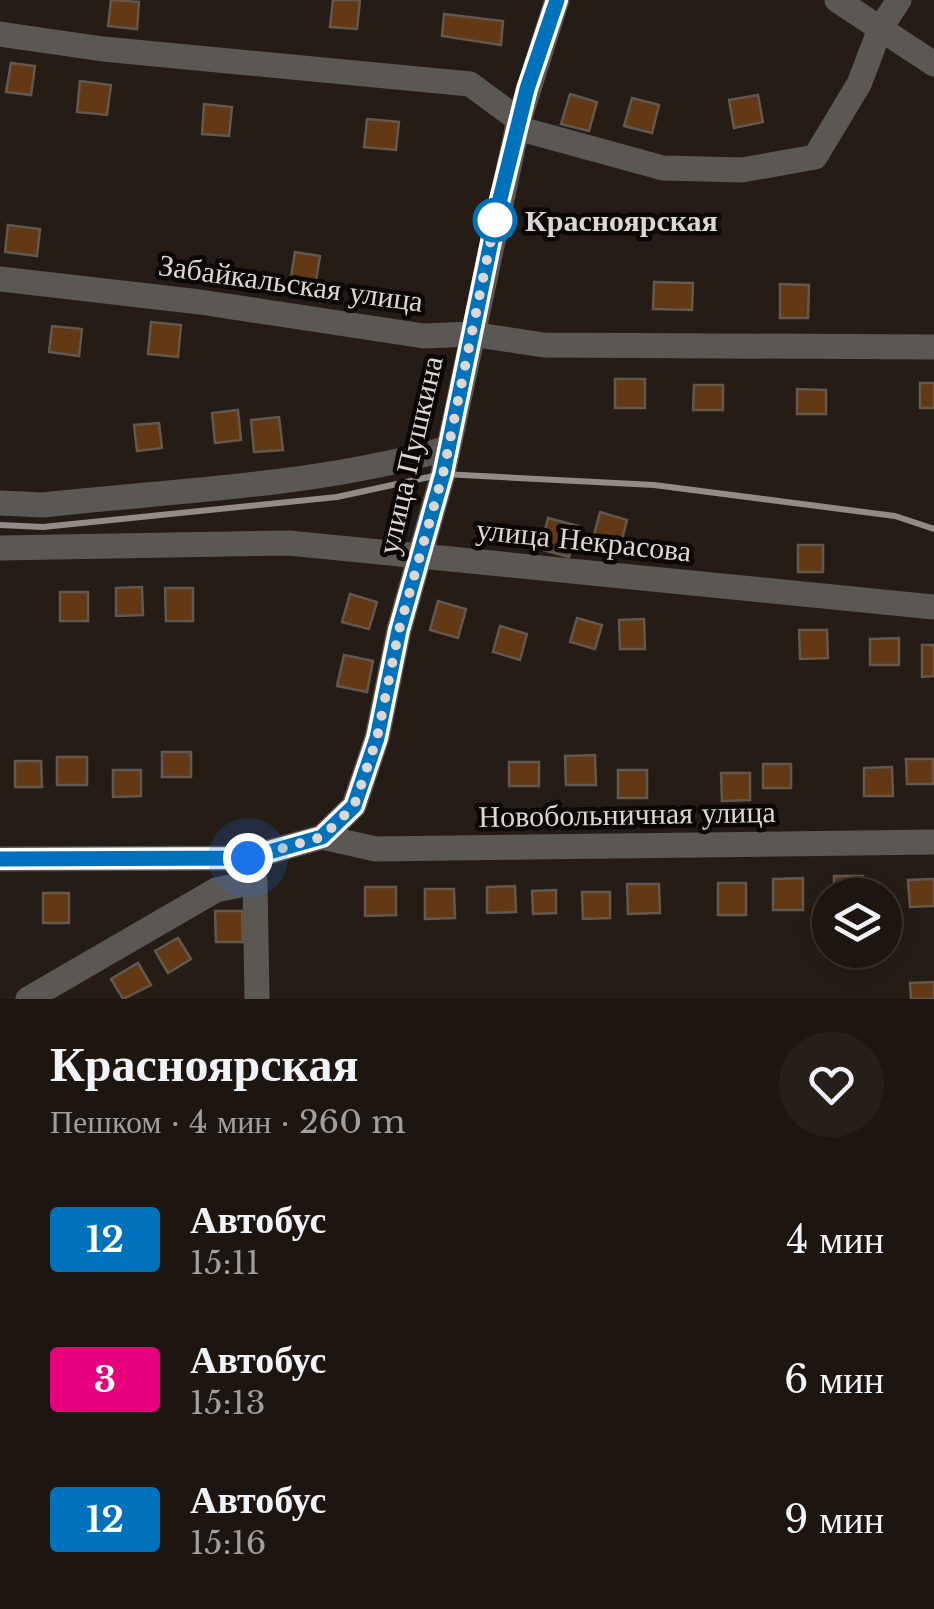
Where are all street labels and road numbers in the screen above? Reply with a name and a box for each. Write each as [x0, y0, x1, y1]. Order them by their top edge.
street label: Забайкальская улица [156, 246, 426, 320]
street label: улица Пушкина [369, 352, 451, 558]
street label: улица Некрасова [475, 510, 693, 570]
street label: Новобольничная улица [478, 793, 776, 835]

